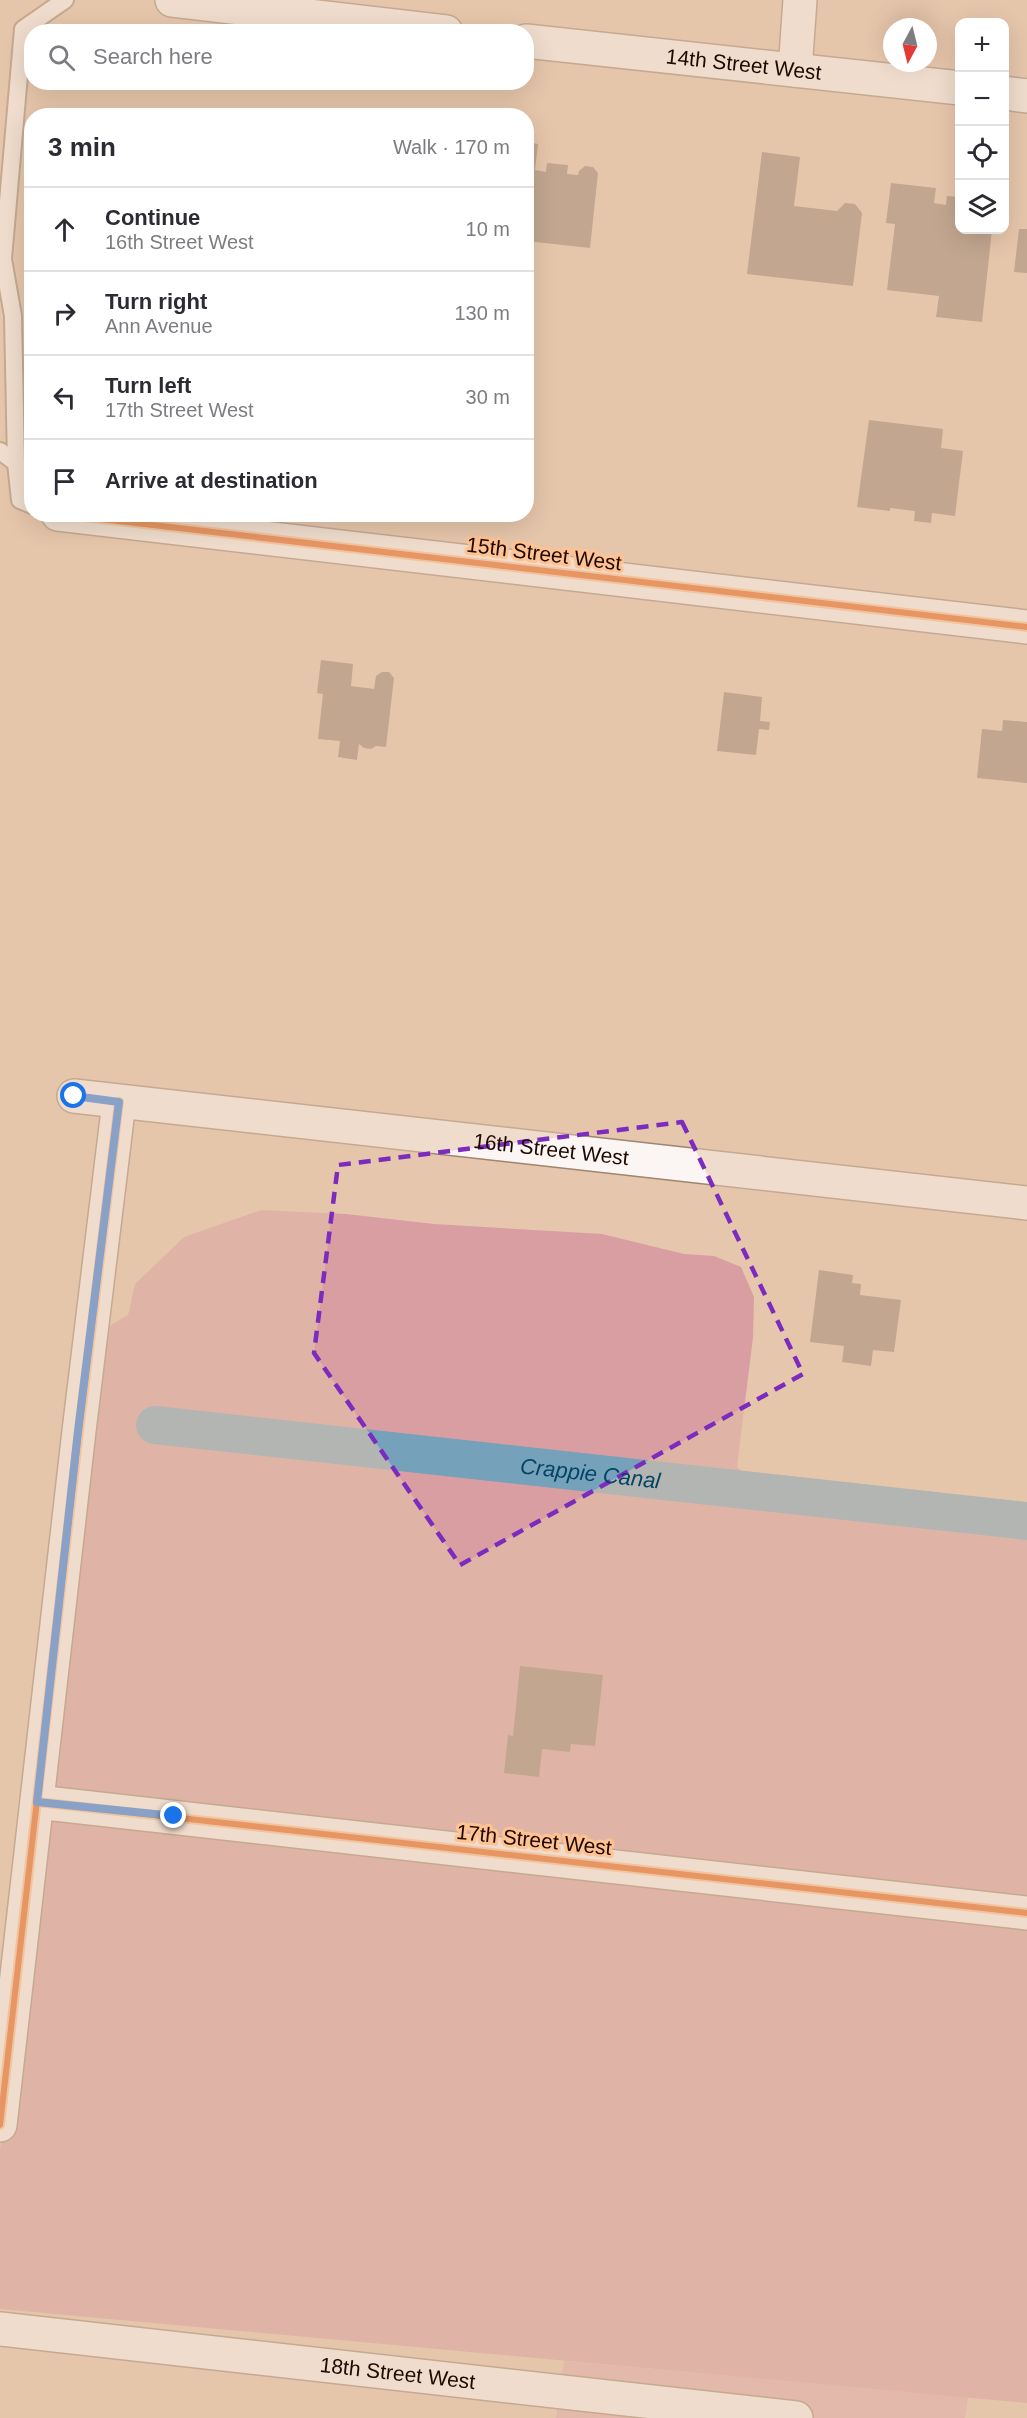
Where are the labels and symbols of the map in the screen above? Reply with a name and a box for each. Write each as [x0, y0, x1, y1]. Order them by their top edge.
north arrow [883, 18, 937, 72]
street label: 14th Street West [665, 44, 823, 84]
street label: 15th Street West [465, 533, 623, 574]
route start [60, 1082, 86, 1108]
street label: 16th Street West [472, 1129, 630, 1169]
water label: Crappie Canal [519, 1453, 663, 1494]
route end [160, 1802, 186, 1828]
street label: 17th Street West [455, 1820, 613, 1859]
street label: 18th Street West [319, 2353, 477, 2393]

